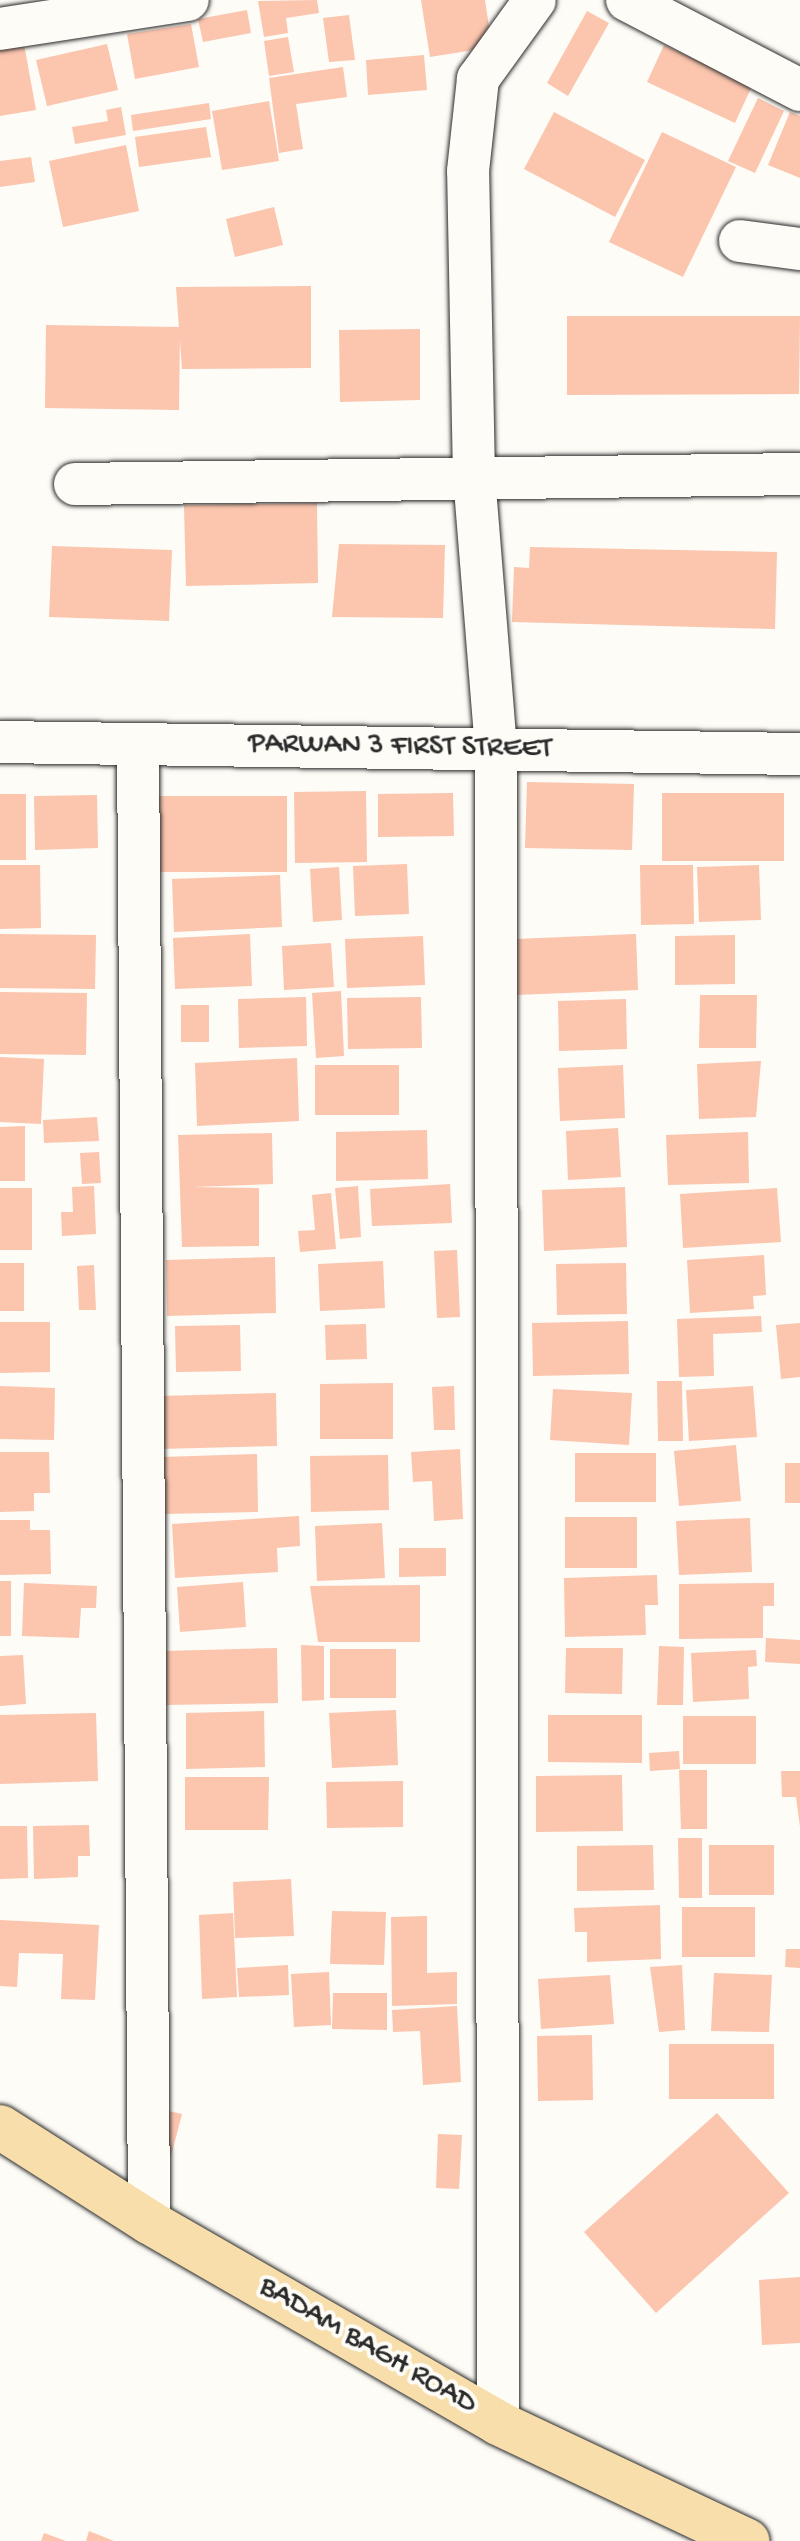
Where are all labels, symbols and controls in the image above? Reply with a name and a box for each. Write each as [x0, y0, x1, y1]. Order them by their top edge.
street label: PARWAN 3 FIRST STREET [248, 727, 552, 769]
street label: BADAM BAGH ROAD [252, 2270, 482, 2424]

